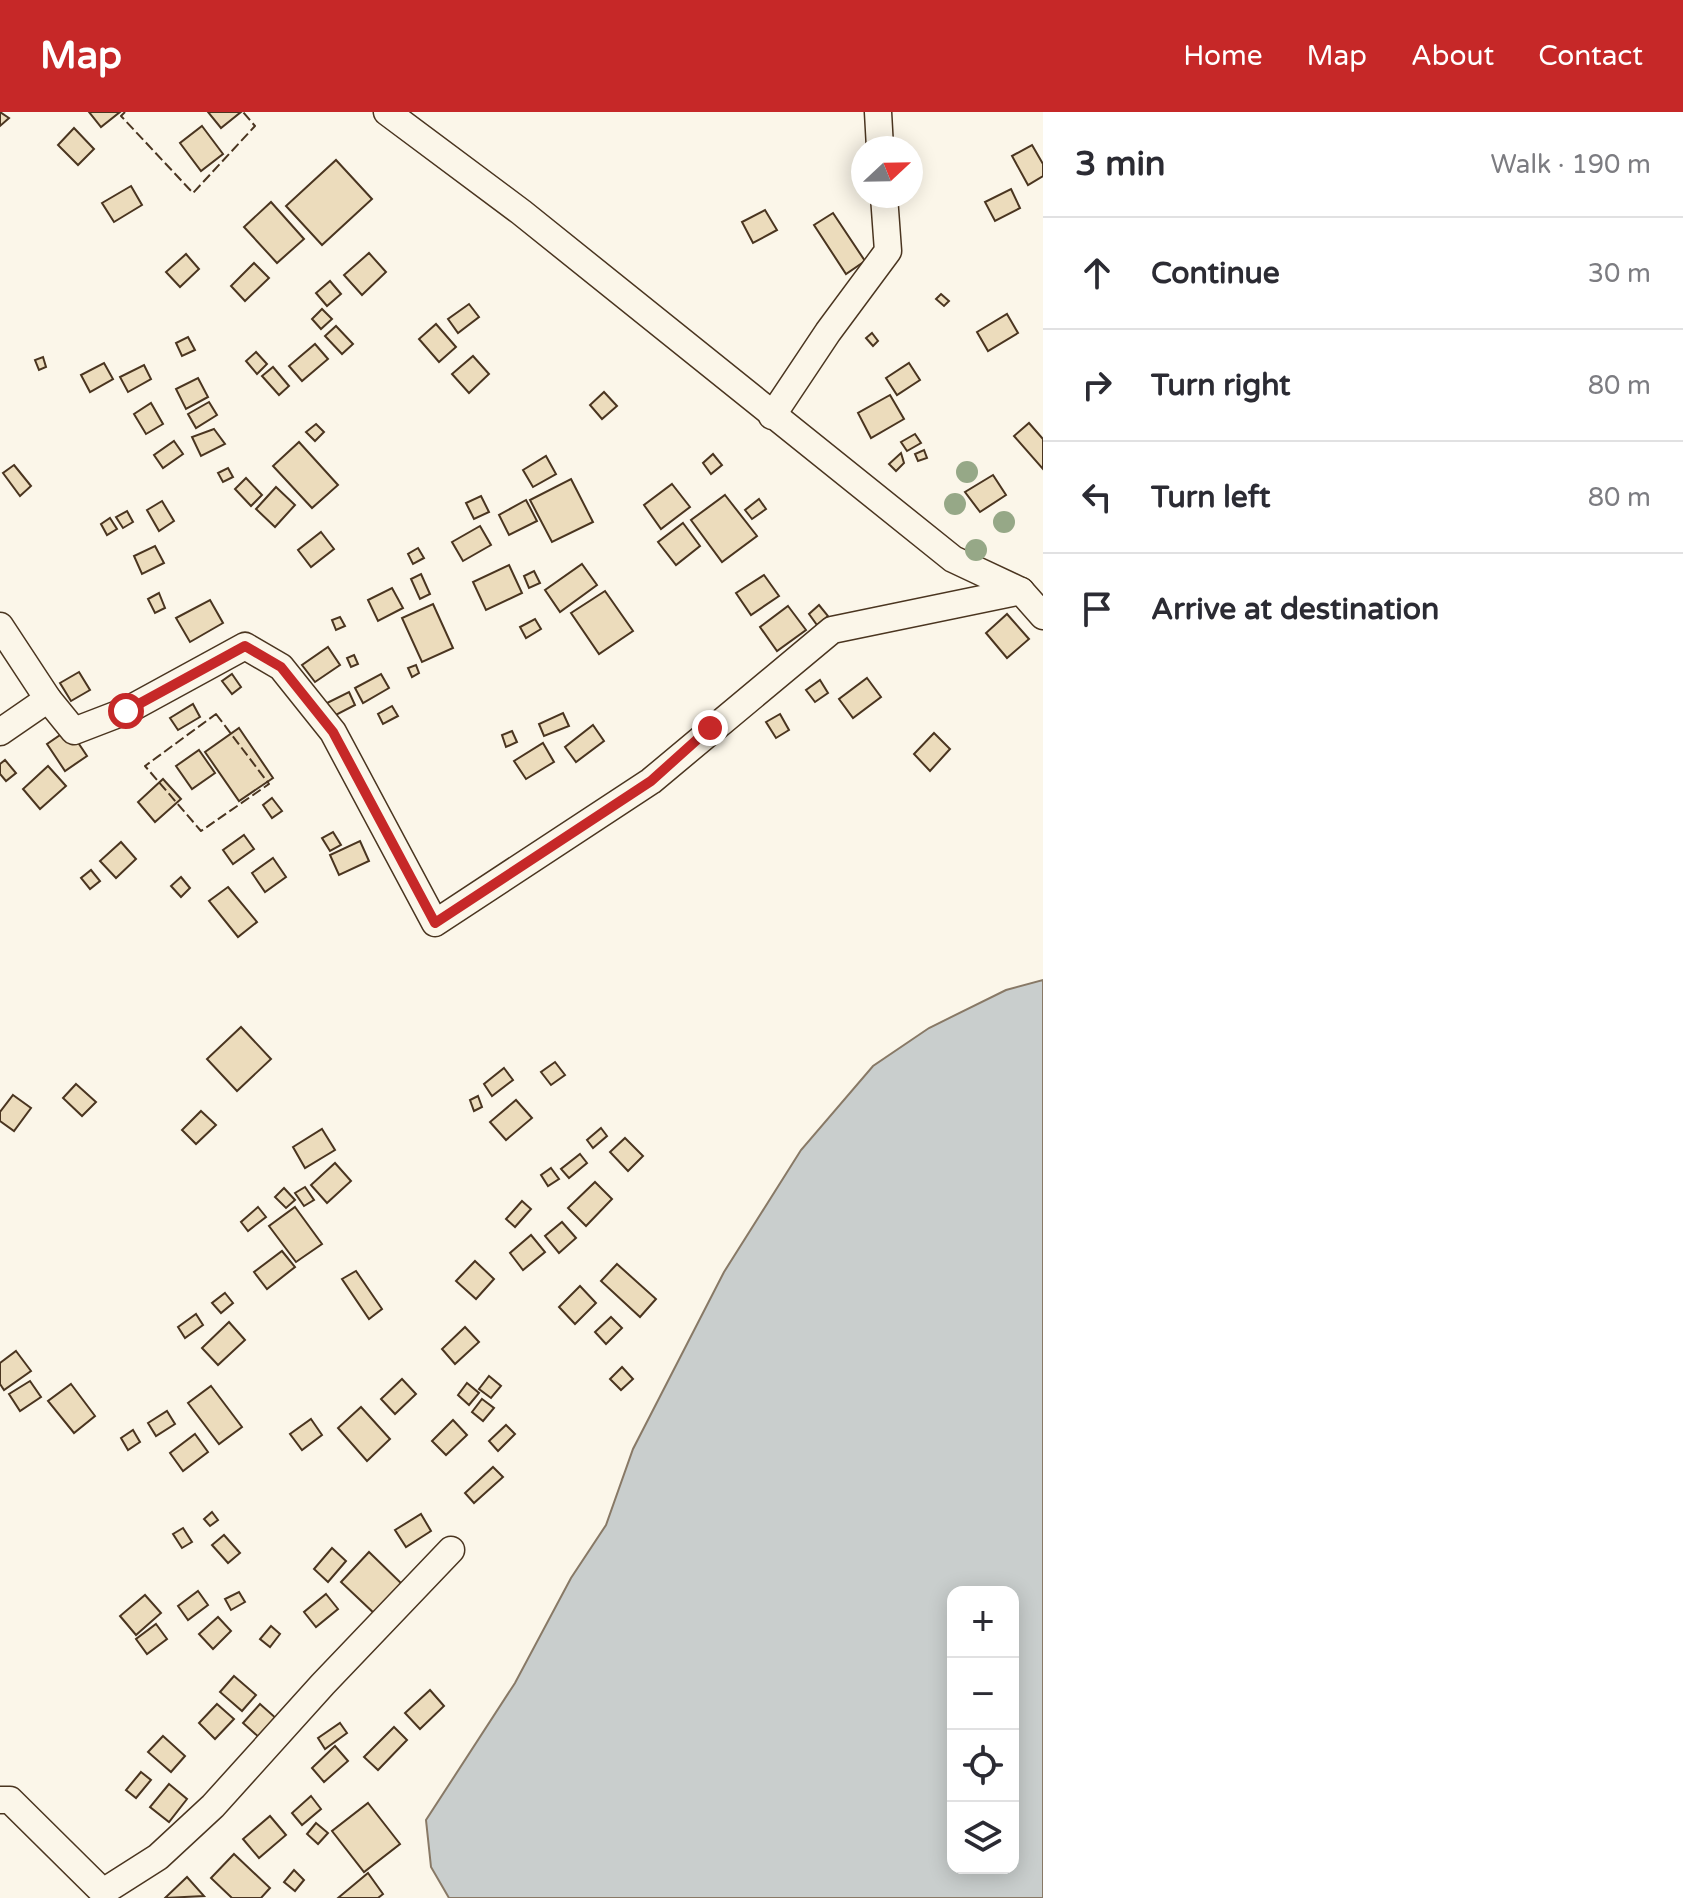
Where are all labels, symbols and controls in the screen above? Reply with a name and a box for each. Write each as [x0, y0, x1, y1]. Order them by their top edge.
text: Map [40, 33, 122, 79]
text: Home [1183, 39, 1263, 73]
text: Map [1307, 39, 1367, 73]
text: About [1411, 39, 1494, 73]
text: Contact [1538, 39, 1643, 73]
north arrow [851, 136, 923, 208]
text: 3 min [1075, 144, 1166, 185]
text: Walk · 190 m [1491, 149, 1651, 180]
icon: ahead [1075, 251, 1119, 295]
text: Continue [1151, 255, 1280, 292]
text: 30 m [1588, 258, 1651, 289]
icon: right [1075, 363, 1119, 407]
text: Turn right [1151, 367, 1291, 404]
text: 80 m [1588, 370, 1651, 401]
icon: left [1075, 475, 1119, 519]
text: Turn left [1151, 479, 1270, 516]
text: 80 m [1588, 482, 1651, 513]
icon: arrive [1075, 587, 1119, 631]
text: Arrive at destination [1151, 591, 1439, 628]
route start [108, 693, 144, 729]
route end [692, 710, 728, 746]
map controls [947, 1586, 1019, 1874]
button: + [947, 1586, 1019, 1658]
button: − [947, 1658, 1019, 1730]
button: locate [947, 1730, 1019, 1802]
button: layers [947, 1802, 1019, 1874]

